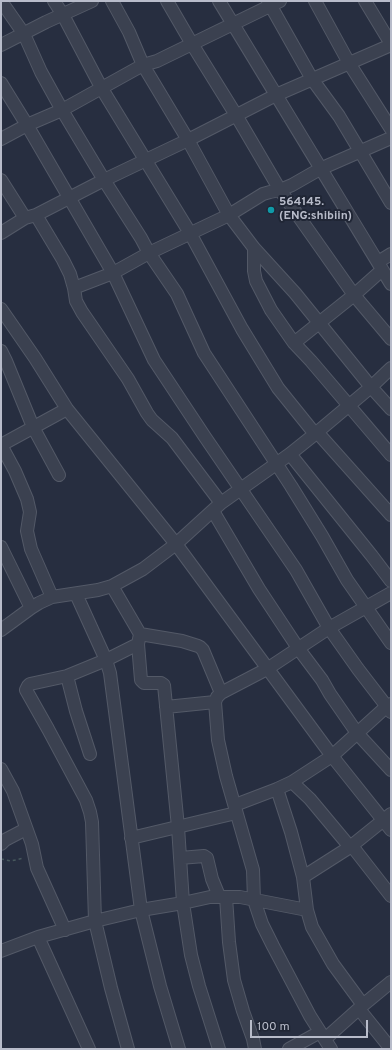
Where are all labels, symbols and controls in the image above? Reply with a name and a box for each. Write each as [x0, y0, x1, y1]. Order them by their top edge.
place label: 564145. (ENG:shibiin) [279, 196, 352, 224]
marker: 564145. (ENG:shibiin) [266, 205, 276, 215]
scale bar [252, 1012, 370, 1038]
text: 100 m [257, 1019, 290, 1035]

